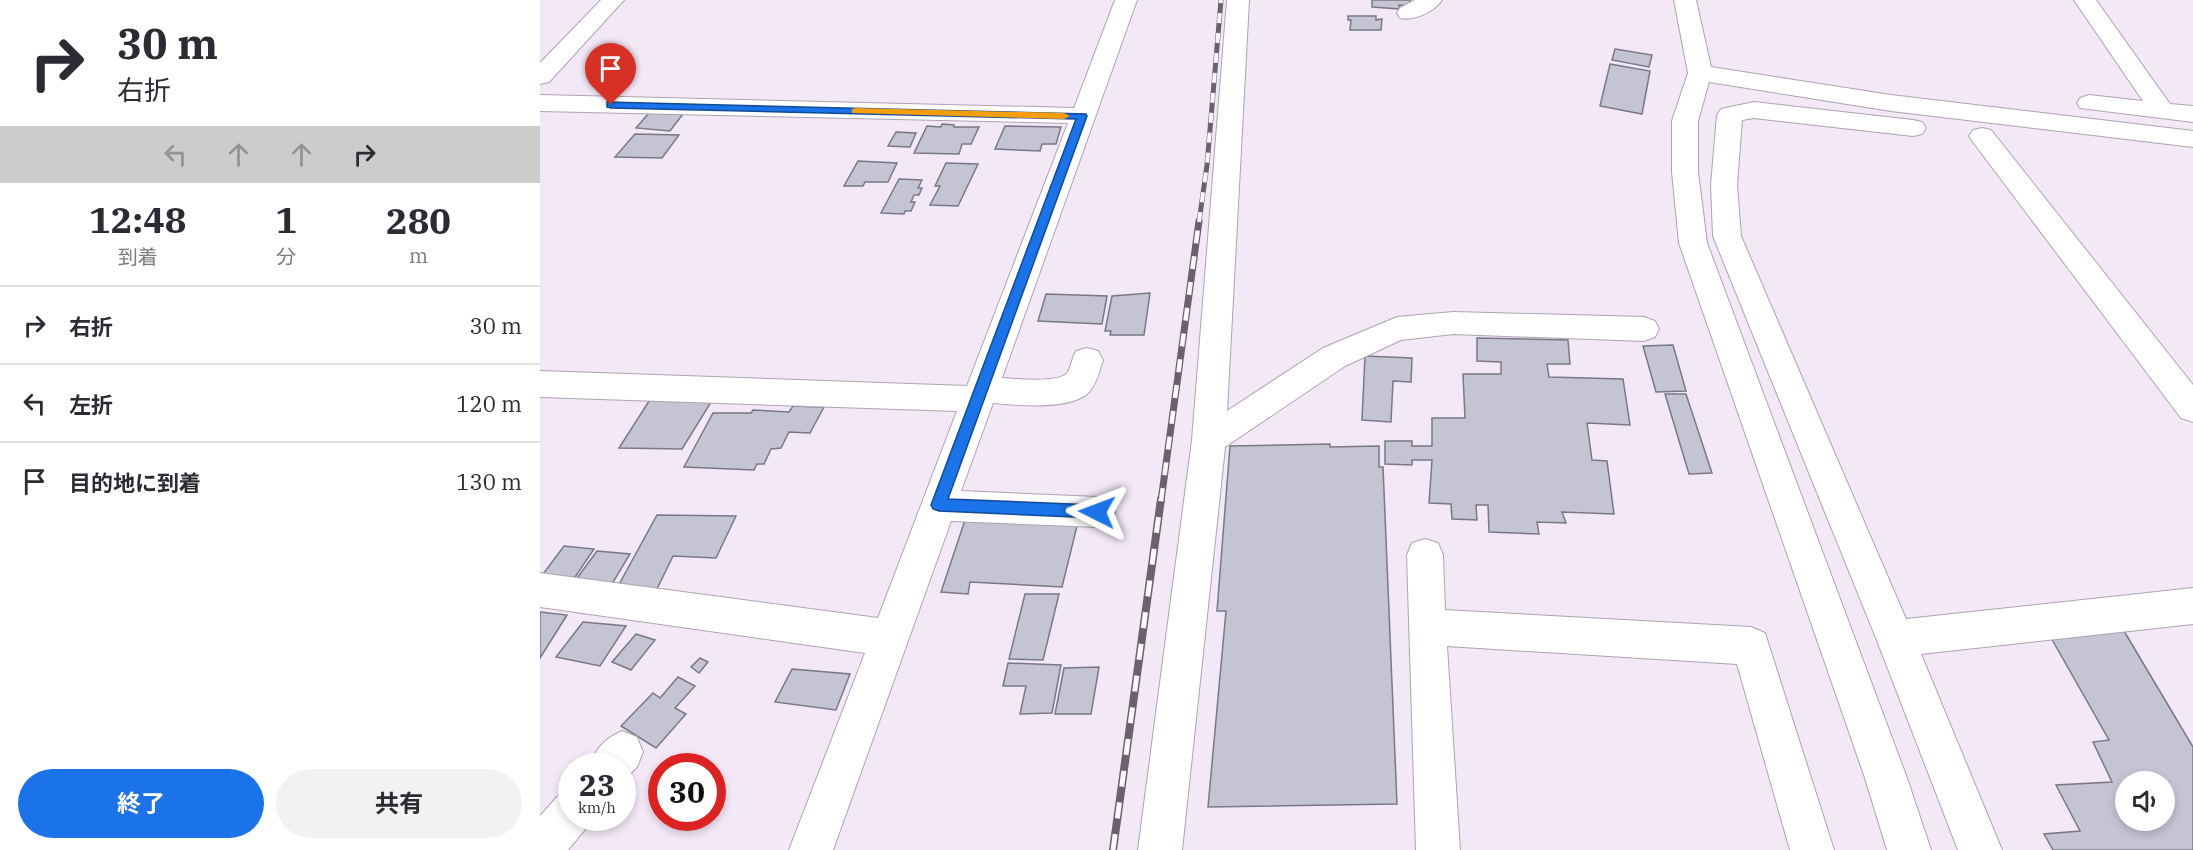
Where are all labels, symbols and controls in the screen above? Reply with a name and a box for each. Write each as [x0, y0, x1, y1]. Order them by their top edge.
text: 30 m [117, 16, 218, 71]
icon: right [18, 24, 96, 102]
pin [585, 43, 636, 105]
icon: arrive [594, 52, 627, 85]
text: 右折 [117, 72, 171, 107]
icon: left [159, 138, 192, 171]
icon: ahead [222, 138, 255, 171]
icon: ahead [285, 138, 318, 171]
icon: right [348, 138, 381, 171]
text: 12:48 [89, 196, 186, 243]
text: 1 [275, 196, 297, 243]
text: 280 [386, 197, 451, 244]
text: m [409, 242, 428, 269]
text: 到着 [118, 243, 158, 270]
text: 分 [276, 243, 296, 270]
icon: right [18, 309, 51, 342]
text: 30 m [470, 311, 522, 340]
text: 右折 [69, 312, 113, 341]
icon: left [18, 387, 51, 420]
text: 120 m [456, 389, 522, 418]
text: 左折 [69, 390, 113, 419]
icon: arrive [18, 465, 51, 498]
text: 130 m [456, 467, 522, 496]
text: 目的地に到着 [69, 468, 201, 497]
position arrow [1065, 480, 1129, 544]
speed limit sign: 30 [648, 753, 726, 831]
text: 23 [579, 765, 615, 804]
button: 終了 [18, 769, 264, 838]
button: 共有 [276, 769, 522, 838]
map controls [2115, 771, 2175, 831]
button: sound [2115, 771, 2175, 831]
text: km/h [578, 798, 616, 817]

